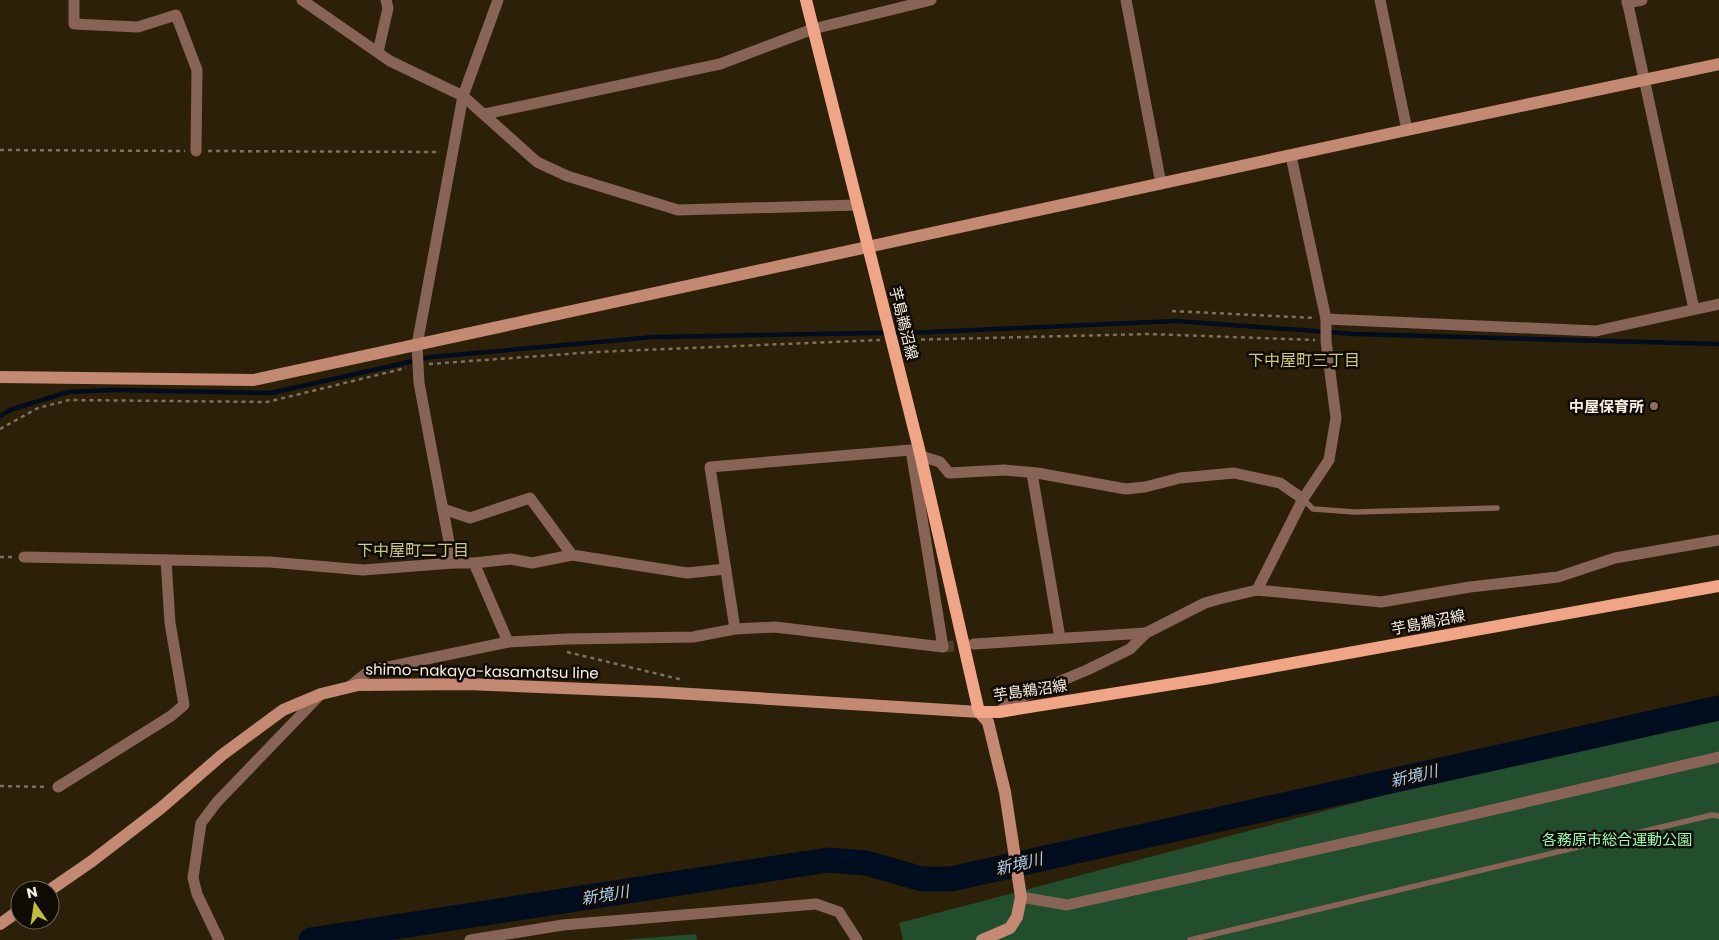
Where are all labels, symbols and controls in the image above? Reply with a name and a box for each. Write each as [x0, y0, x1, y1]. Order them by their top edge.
street label: 芋島鵜沼線 [885, 284, 923, 362]
district label: 下中屋町三丁目 [1248, 349, 1360, 372]
place label: 中屋保育所 [1569, 396, 1644, 417]
marker: 中屋保育所 [1648, 400, 1660, 412]
district label: 下中屋町二丁目 [357, 539, 469, 562]
street label: 芋島鵜沼線 [1389, 605, 1467, 639]
street label: shimo-nakaya-kasamatsu line [365, 658, 599, 684]
street label: 芋島鵜沼線 [991, 674, 1069, 706]
water label: 新境川 [1388, 759, 1442, 793]
park label: 各務原市総合運動公園 [1542, 829, 1692, 850]
water label: 新境川 [993, 847, 1047, 881]
north arrow [10, 880, 60, 930]
water label: 新境川 [579, 880, 632, 910]
text: N [25, 881, 39, 903]

